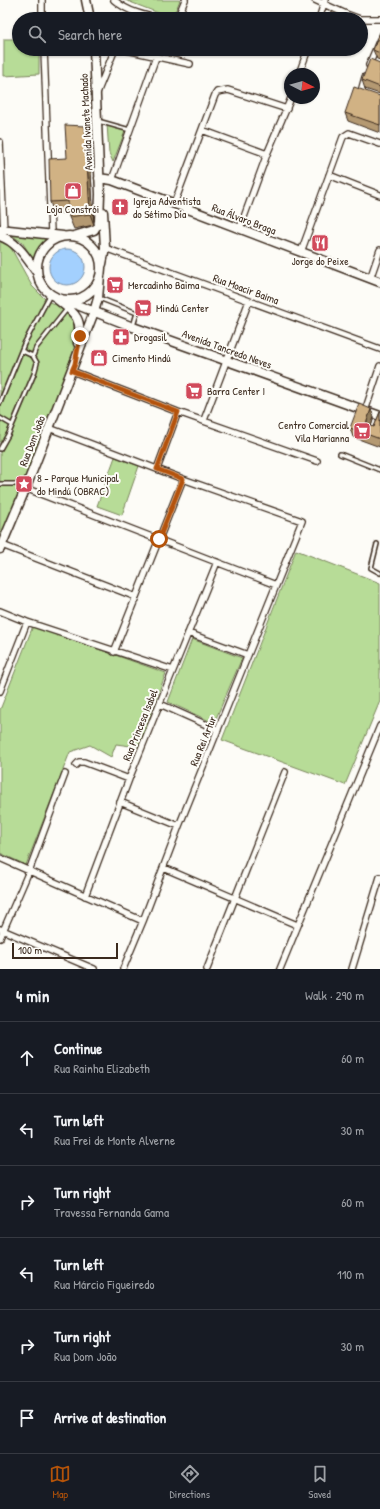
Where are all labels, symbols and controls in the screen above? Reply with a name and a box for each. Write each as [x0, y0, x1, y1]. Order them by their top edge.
search box [12, 12, 368, 56]
icon: search [26, 23, 48, 45]
text: Search here [58, 24, 122, 45]
north arrow [284, 68, 320, 104]
street label: Avenida Ivanete Machado [76, 73, 96, 171]
shop icon: Loja Constrói [63, 181, 83, 201]
place label: Igreja Adventista do Sétimo Dia [133, 194, 201, 221]
church icon: Igreja Adventista do Sétimo Dia [110, 197, 130, 217]
street label: Rua Álvaro Braga [210, 200, 279, 238]
place label: Loja Constrói [47, 202, 99, 216]
restaurant icon: Jorge do Peixe [310, 233, 330, 253]
place label: Jorge do Peixe [291, 254, 349, 268]
street label: Rua Moacir Baima [211, 271, 282, 308]
supermarket icon: Mercadinho Baima [105, 275, 125, 295]
place label: Mercadinho Baima [128, 278, 200, 292]
supermarket icon: Mindú Center [133, 298, 153, 318]
place label: Mindú Center [156, 301, 210, 315]
street label: Avenida Tancredo Neves [180, 326, 274, 372]
route end [71, 327, 89, 345]
pharmacy icon: Drogasil [111, 327, 131, 347]
place label: Drogasil [134, 330, 167, 344]
shop icon: Cimento Mindú [89, 348, 109, 368]
place label: Cimento Mindú [112, 351, 171, 365]
supermarket icon: Barra Center I [184, 381, 204, 401]
place label: Barra Center I [207, 384, 265, 398]
street label: Rua Dom João [16, 413, 48, 468]
place label: Centro Comercial Vila Marianna [278, 418, 350, 445]
supermarket icon: Centro Comercial Vila Marianna [352, 421, 372, 441]
place label: 8 - Parque Municipal do Mindú (OBRAC) [37, 471, 119, 498]
place icon: 8 - Parque Municipal do Mindú (OBRAC) [14, 474, 34, 494]
route start [150, 530, 168, 548]
street label: Rua Princesa Isabel [119, 687, 161, 763]
street label: Rua Rei Artur [187, 713, 220, 768]
scale bar [12, 941, 118, 960]
text: 100 m [18, 943, 42, 957]
text: 4 min [16, 984, 49, 1007]
text: Walk · 290 m [305, 986, 364, 1004]
text: Continue [54, 1038, 102, 1059]
icon: ahead [16, 1047, 38, 1069]
text: 60 m [341, 1049, 364, 1067]
text: Rua Rainha Elizabeth [54, 1059, 150, 1077]
text: Turn left [54, 1110, 104, 1131]
icon: left [16, 1119, 38, 1141]
text: 30 m [341, 1121, 364, 1139]
text: Rua Frei de Monte Alverne [54, 1131, 175, 1149]
text: Turn right [54, 1182, 110, 1203]
icon: right [16, 1191, 38, 1213]
text: 60 m [341, 1193, 364, 1211]
text: Travessa Fernanda Gama [54, 1203, 169, 1221]
text: Turn left [54, 1254, 104, 1275]
icon: left [16, 1263, 38, 1285]
text: 110 m [337, 1265, 364, 1283]
text: Rua Márcio Figueiredo [54, 1275, 155, 1293]
text: Turn right [54, 1326, 110, 1347]
icon: right [16, 1335, 38, 1357]
text: 30 m [341, 1337, 364, 1355]
text: Rua Dom João [54, 1347, 117, 1365]
icon: arrive [16, 1407, 38, 1429]
text: Arrive at destination [54, 1407, 166, 1428]
tab: Map [49, 1463, 71, 1501]
tab: Directions [170, 1463, 210, 1501]
tab: Saved [308, 1463, 331, 1501]

